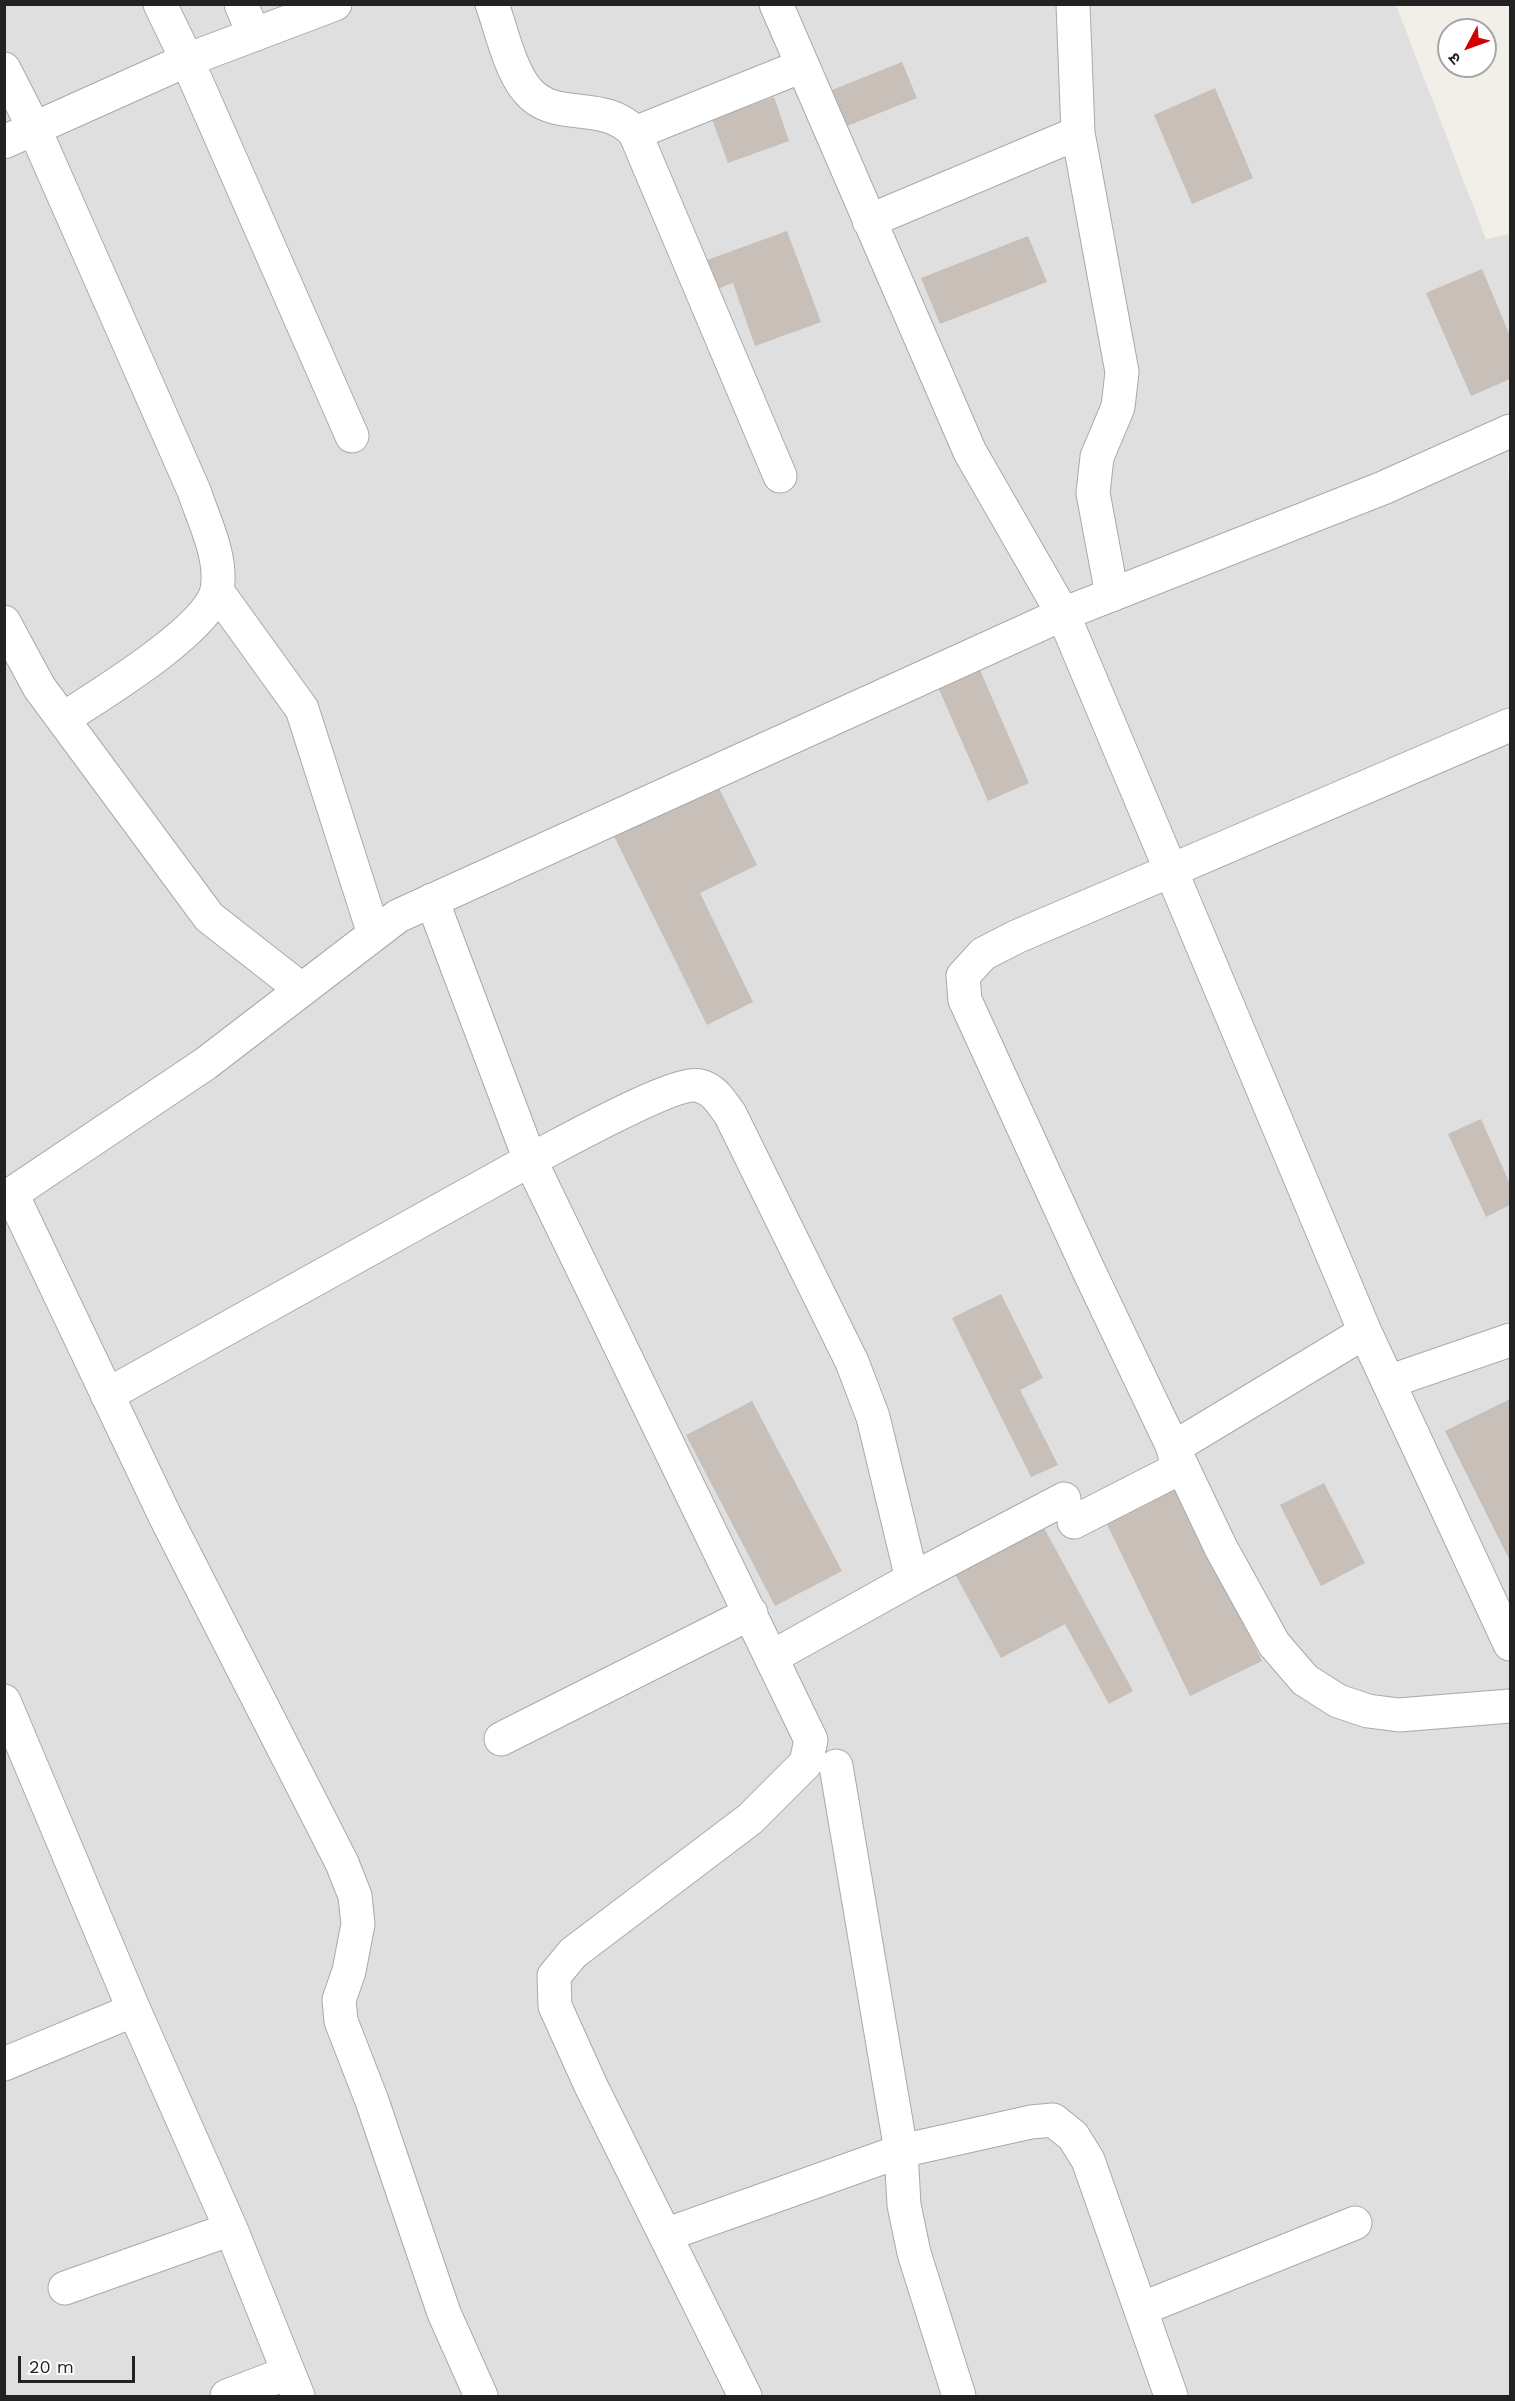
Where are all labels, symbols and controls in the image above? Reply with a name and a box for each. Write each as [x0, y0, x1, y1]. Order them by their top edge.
north arrow [1437, 18, 1497, 78]
text: उ [1444, 49, 1465, 69]
scale bar [21, 2344, 138, 2382]
text: 20 m [29, 2356, 74, 2377]

